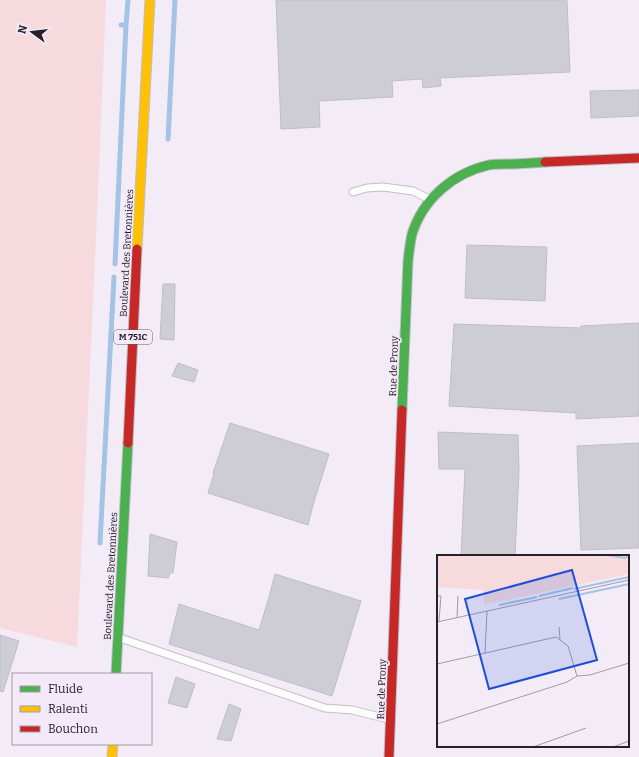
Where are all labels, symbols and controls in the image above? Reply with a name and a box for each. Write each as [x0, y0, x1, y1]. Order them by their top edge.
north arrow [12, 12, 52, 52]
text: N [15, 23, 30, 35]
street label: Boulevard des Bretonnières [118, 189, 136, 317]
road number: M 751C [114, 330, 152, 344]
street label: Rue de Prony [387, 335, 401, 397]
street label: Boulevard des Bretonnières [102, 512, 120, 640]
inset map [437, 555, 629, 747]
street label: Rue de Prony [375, 658, 389, 720]
legend [12, 673, 152, 745]
text: Fluide [48, 682, 83, 696]
text: Ralenti [48, 702, 88, 716]
text: Bouchon [48, 722, 98, 736]

